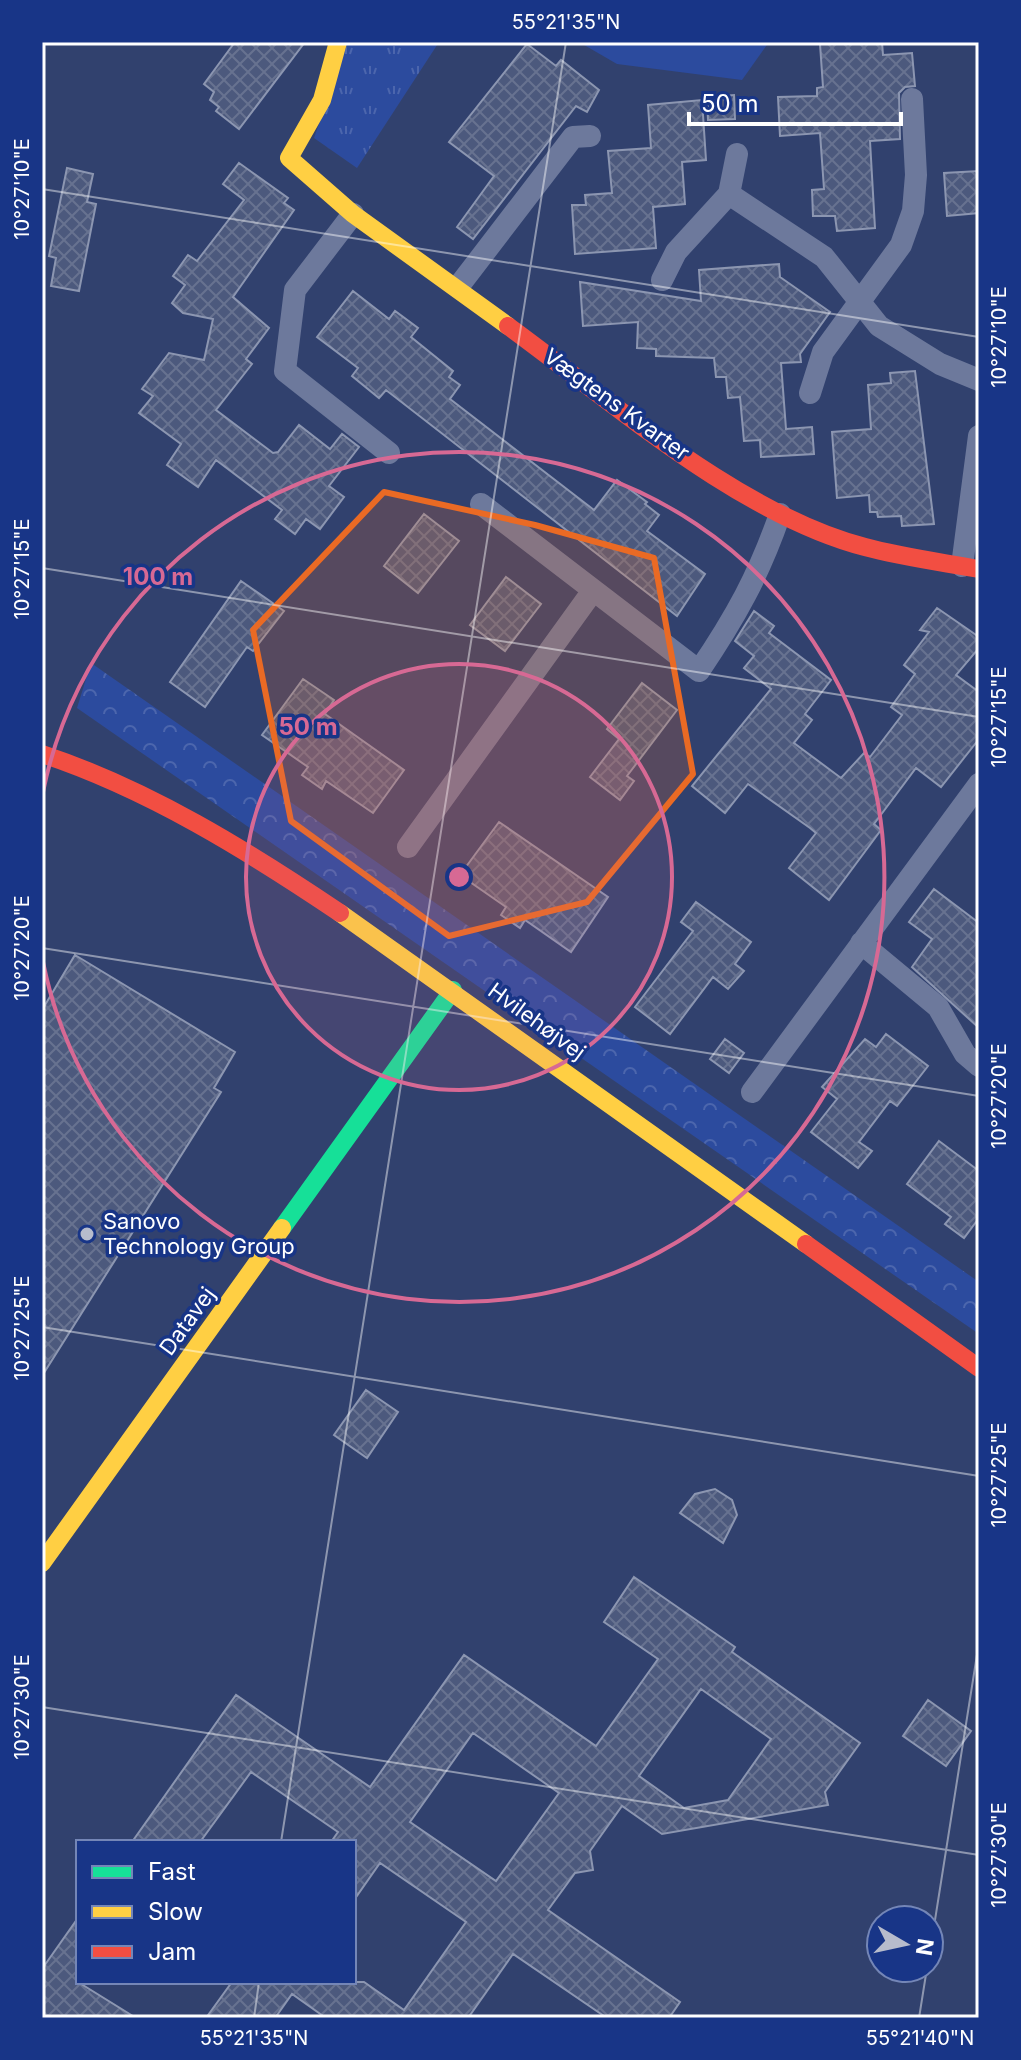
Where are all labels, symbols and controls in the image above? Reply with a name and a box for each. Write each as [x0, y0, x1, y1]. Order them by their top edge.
text: 55°21'35"N [512, 10, 620, 34]
scale bar [689, 76, 901, 126]
text: 50 m [701, 89, 759, 118]
text: 10°27'10"E [10, 138, 34, 240]
text: 10°27'10"E [987, 286, 1011, 388]
street label: Vægtens Kvarter [539, 342, 695, 466]
text: 10°27'15"E [10, 518, 34, 620]
text: 100 m [123, 562, 193, 591]
text: 10°27'15"E [987, 666, 1011, 768]
text: 50 m [278, 712, 338, 741]
centre of rings [445, 863, 473, 891]
text: 10°27'20"E [10, 895, 34, 1001]
street label: Hvilehøjvej [483, 977, 591, 1065]
text: 10°27'20"E [987, 1043, 1011, 1149]
place label: Sanovo Technology Group [103, 1208, 295, 1259]
marker: Sanovo Technology Group [78, 1225, 96, 1243]
text: 10°27'25"E [10, 1275, 34, 1381]
street label: Datavej [154, 1282, 220, 1360]
text: 10°27'25"E [987, 1422, 1011, 1528]
text: 10°27'30"E [10, 1654, 34, 1760]
text: 10°27'30"E [987, 1802, 1011, 1908]
legend [76, 1840, 356, 1984]
text: Fast [148, 1857, 196, 1886]
text: Slow [148, 1897, 203, 1926]
north arrow [865, 1904, 945, 1984]
text: Jam [148, 1937, 196, 1966]
text: N [911, 1937, 939, 1957]
text: 55°21'35"N [200, 2026, 308, 2050]
text: 55°21'40"N [866, 2026, 974, 2050]

